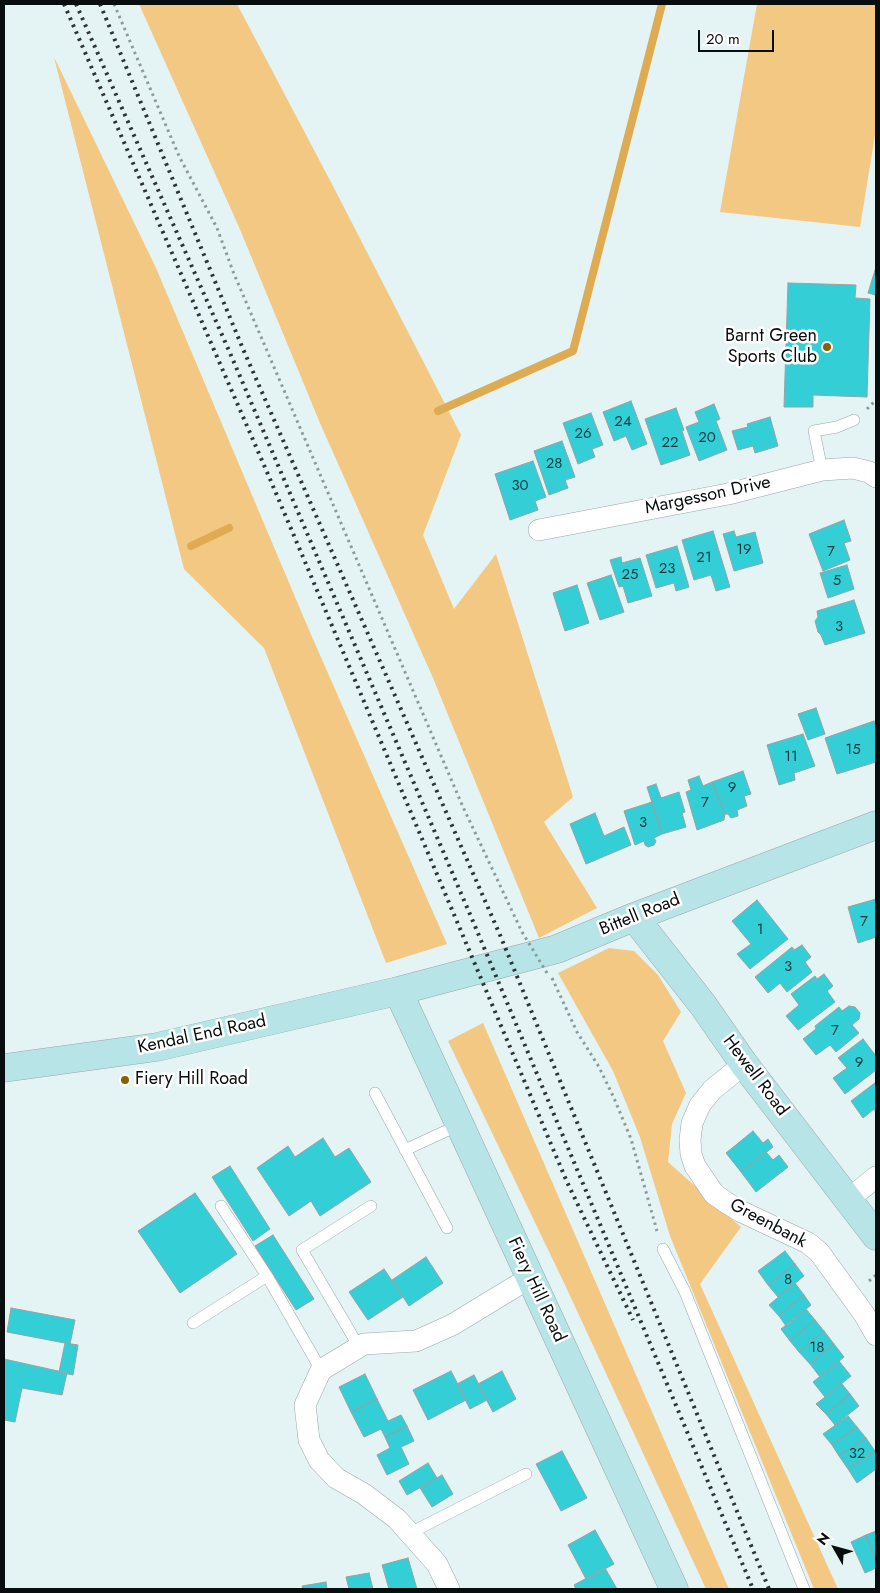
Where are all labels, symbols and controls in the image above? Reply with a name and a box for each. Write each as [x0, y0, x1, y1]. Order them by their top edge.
scale bar [700, 20, 776, 52]
text: 20 m [706, 28, 740, 50]
place label: Barnt Green Sports Club [725, 326, 817, 368]
marker: Barnt Green Sports Club [821, 341, 833, 353]
house number: 24 [614, 413, 632, 431]
house number: 26 [574, 425, 592, 443]
house number: 20 [698, 429, 716, 447]
house number: 22 [661, 434, 679, 452]
house number: 28 [546, 455, 562, 473]
street label: Margesson Drive [643, 472, 773, 520]
house number: 30 [511, 477, 529, 495]
house number: 19 [736, 541, 752, 559]
house number: 7 [827, 543, 835, 561]
house number: 21 [696, 549, 712, 567]
house number: 23 [659, 560, 675, 578]
house number: 25 [622, 566, 638, 584]
house number: 5 [833, 572, 841, 590]
house number: 3 [835, 618, 843, 636]
house number: 15 [845, 741, 861, 759]
house number: 11 [784, 748, 798, 766]
house number: 9 [728, 779, 736, 797]
house number: 7 [701, 794, 709, 812]
house number: 3 [639, 814, 647, 832]
street label: Bittell Road [596, 889, 684, 941]
house number: 7 [860, 913, 868, 931]
house number: 1 [757, 921, 763, 939]
house number: 3 [784, 958, 792, 976]
street label: Kendal End Road [136, 1011, 268, 1059]
house number: 7 [831, 1022, 839, 1040]
street label: Hewell Road [718, 1031, 792, 1121]
house number: 9 [855, 1054, 863, 1072]
place label: Fiery Hill Road [135, 1069, 248, 1091]
marker: Fiery Hill Road [119, 1074, 131, 1086]
street label: Greenbank [726, 1195, 810, 1253]
street label: Fiery Hill Road [502, 1234, 570, 1346]
house number: 8 [784, 1271, 792, 1289]
house number: 18 [810, 1339, 824, 1357]
house number: 32 [849, 1445, 865, 1463]
north arrow [810, 1523, 860, 1573]
text: N [812, 1528, 834, 1549]

